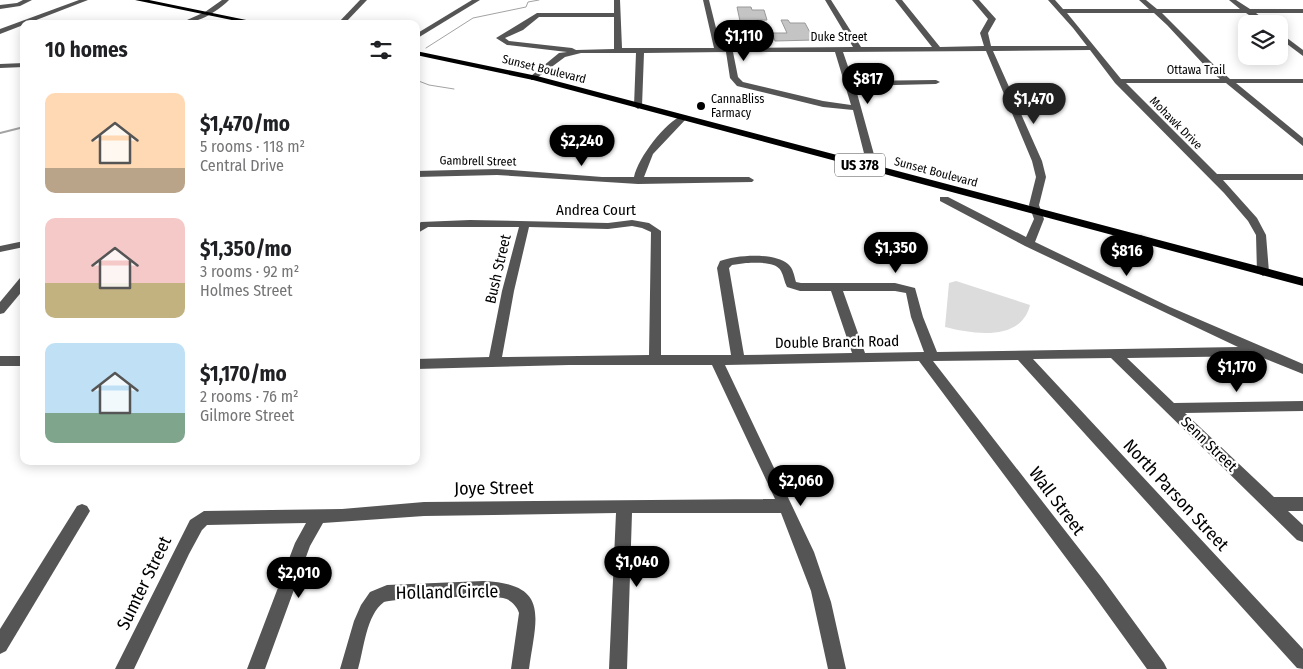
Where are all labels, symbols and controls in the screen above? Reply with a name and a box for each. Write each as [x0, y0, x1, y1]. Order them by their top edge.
map controls [1238, 15, 1288, 65]
button: layers [1238, 15, 1288, 65]
pin: $1,110 [703, 20, 785, 62]
text: $1,110 [725, 26, 763, 45]
street label: Duke Street [811, 30, 868, 44]
icon: filters [367, 36, 395, 64]
text: 10 homes [45, 37, 128, 63]
street label: Sunset Boulevard [501, 52, 587, 86]
pin: $817 [838, 62, 898, 105]
street label: Ottawa Trail [1167, 63, 1225, 77]
text: $817 [853, 69, 883, 88]
pin: $1,470 [993, 82, 1075, 125]
text: $1,470 [1014, 89, 1054, 108]
place label: CannaBliss Farmacy [711, 92, 764, 120]
street label: Mohawk Drive [1147, 94, 1205, 152]
marker: CannaBliss Farmacy [695, 100, 707, 112]
text: $1,470/mo [200, 111, 290, 137]
icon: home [85, 113, 145, 173]
pin: $2,240 [541, 124, 623, 167]
text: $2,240 [561, 131, 603, 150]
text: 5 rooms · 118 m² [200, 137, 305, 156]
street label: Gambrell Street [439, 153, 517, 169]
road number: US 378 [835, 154, 885, 176]
street label: Sunset Boulevard [893, 154, 979, 190]
text: Central Drive [200, 156, 284, 175]
street label: Andrea Court [556, 201, 636, 219]
street label: Bush Street [481, 232, 515, 306]
pin: $1,350 [855, 232, 937, 274]
pin: $816 [1097, 234, 1157, 277]
text: $1,350/mo [200, 236, 292, 262]
icon: home [85, 238, 145, 298]
text: $1,350 [875, 238, 917, 257]
text: $816 [1111, 241, 1143, 260]
text: 3 rooms · 92 m² [200, 262, 299, 281]
text: Holmes Street [200, 281, 292, 300]
street label: Double Branch Road [775, 332, 899, 352]
pin: $1,170 [1196, 350, 1278, 393]
text: $1,170 [1218, 357, 1256, 376]
text: $1,170/mo [200, 361, 287, 387]
icon: home [85, 363, 145, 423]
text: 2 rooms · 76 m² [200, 387, 299, 406]
text: Gilmore Street [200, 406, 294, 425]
street label: Senn Street [1177, 413, 1241, 475]
street label: North Parson Street [1119, 435, 1233, 556]
street label: Wall Street [1024, 463, 1090, 539]
pin: $2,060 [760, 464, 842, 507]
text: $2,060 [779, 471, 823, 490]
street label: Joye Street [454, 476, 534, 500]
street label: Sumter Street [112, 532, 176, 633]
pin: $1,040 [596, 546, 678, 588]
text: $1,040 [615, 552, 659, 571]
pin: $2,010 [258, 556, 340, 599]
text: $2,010 [278, 563, 320, 582]
street label: Holland Circle [395, 580, 499, 604]

